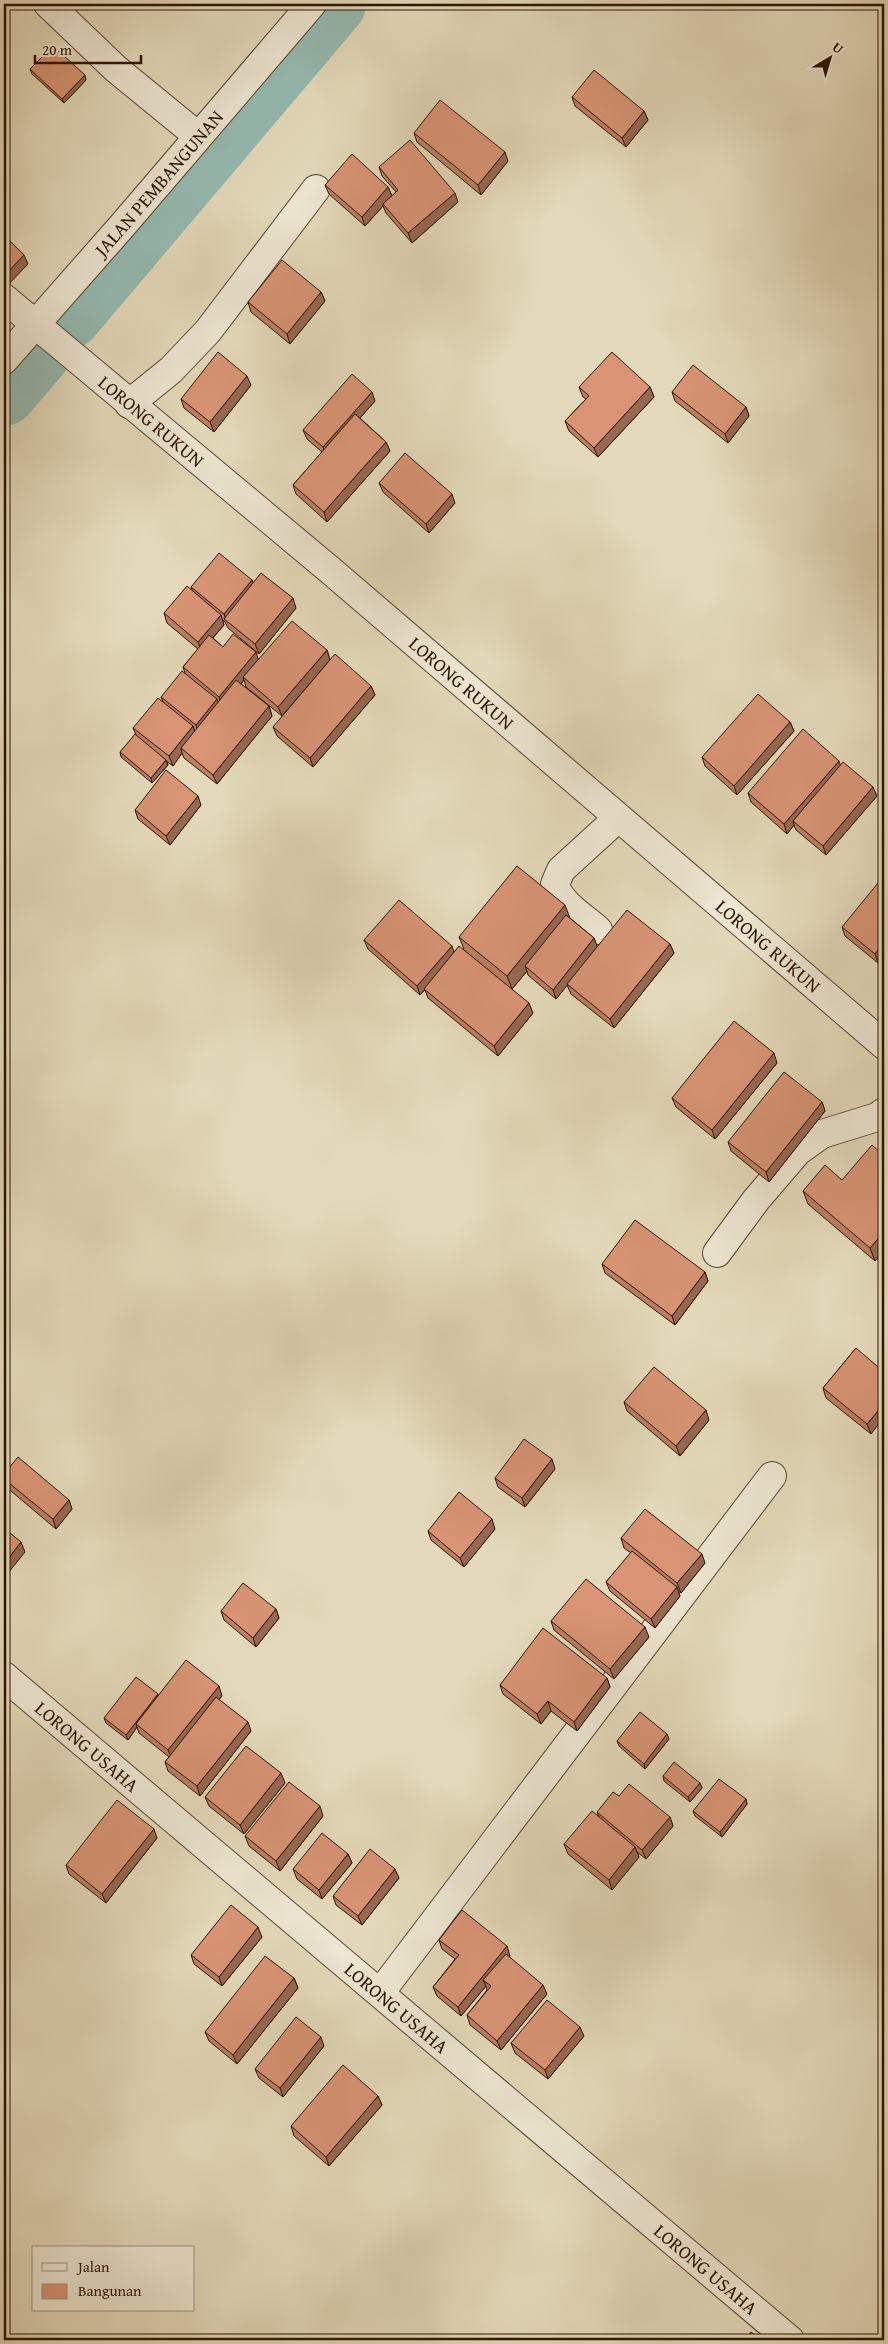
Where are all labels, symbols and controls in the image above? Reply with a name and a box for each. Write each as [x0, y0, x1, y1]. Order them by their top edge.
scale bar [35, 32, 141, 64]
north arrow [806, 32, 856, 82]
text: U [828, 37, 848, 59]
text: 20 m [42, 39, 73, 60]
street label: JALAN PEMBANGUNAN [86, 104, 230, 264]
street label: LORONG RUKUN [92, 368, 211, 474]
street label: LORONG RUKUN [403, 630, 520, 736]
street label: LORONG RUKUN [710, 893, 827, 999]
street label: LORONG USAHA [29, 1694, 146, 1799]
street label: LORONG USAHA [338, 1956, 455, 2060]
street label: LORONG USAHA [648, 2217, 765, 2322]
legend [32, 2246, 195, 2312]
text: Jalan [76, 2256, 110, 2277]
text: Bangunan [78, 2280, 142, 2301]

